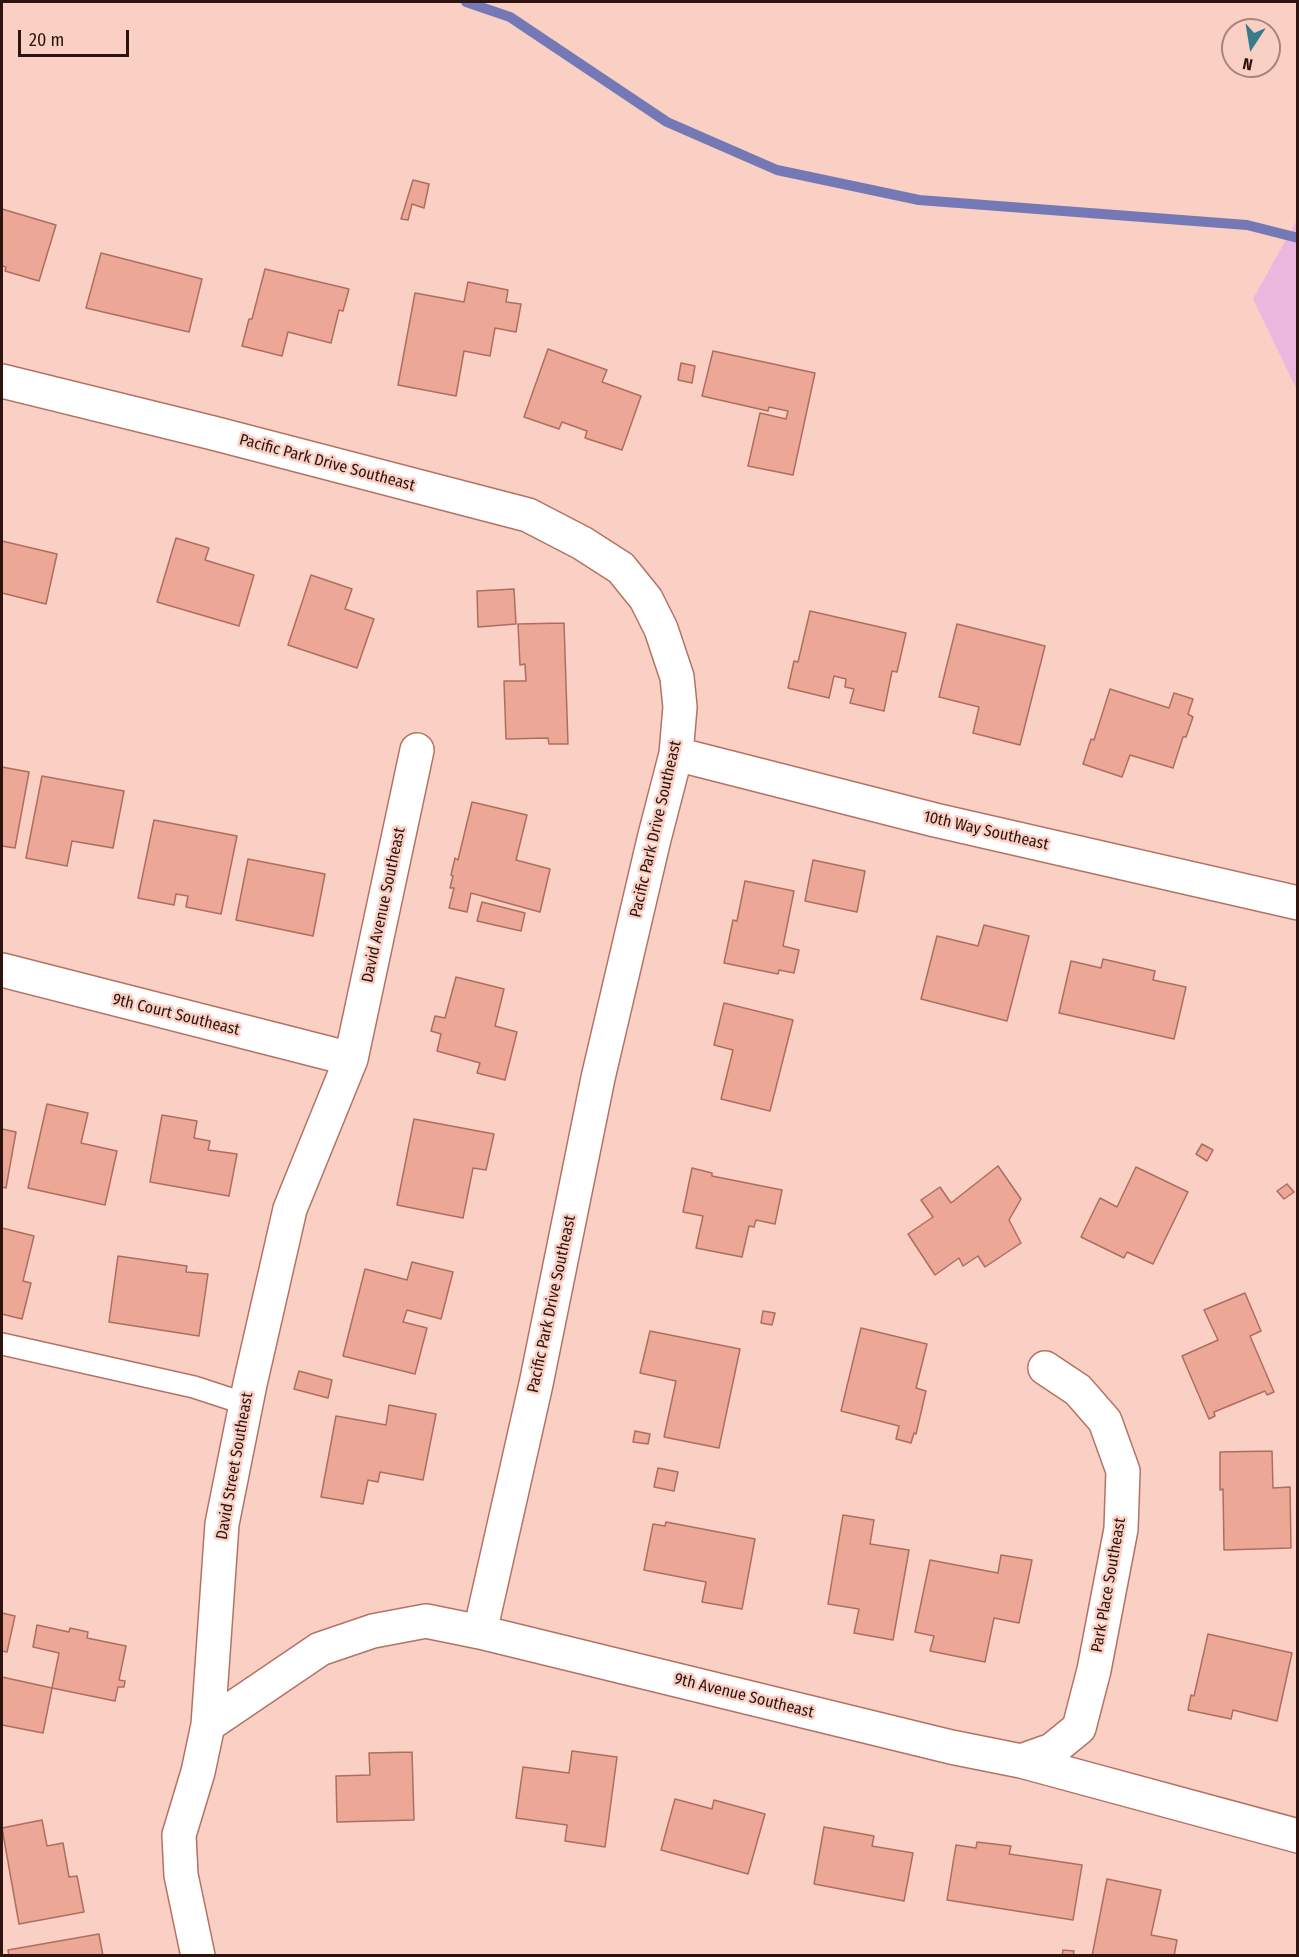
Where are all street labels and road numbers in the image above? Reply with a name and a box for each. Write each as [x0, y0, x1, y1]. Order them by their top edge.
street label: Pacific Park Drive Southeast [237, 430, 417, 496]
street label: Pacific Park Drive Southeast [626, 739, 686, 919]
street label: 10th Way Southeast [922, 807, 1050, 855]
street label: David Avenue Southeast [358, 826, 410, 984]
street label: 9th Court Southeast [110, 990, 242, 1040]
street label: Pacific Park Drive Southeast [524, 1213, 580, 1395]
street label: David Street Southeast [213, 1391, 257, 1541]
street label: Park Place Southeast [1088, 1516, 1130, 1654]
street label: 9th Avenue Southeast [672, 1669, 816, 1723]

